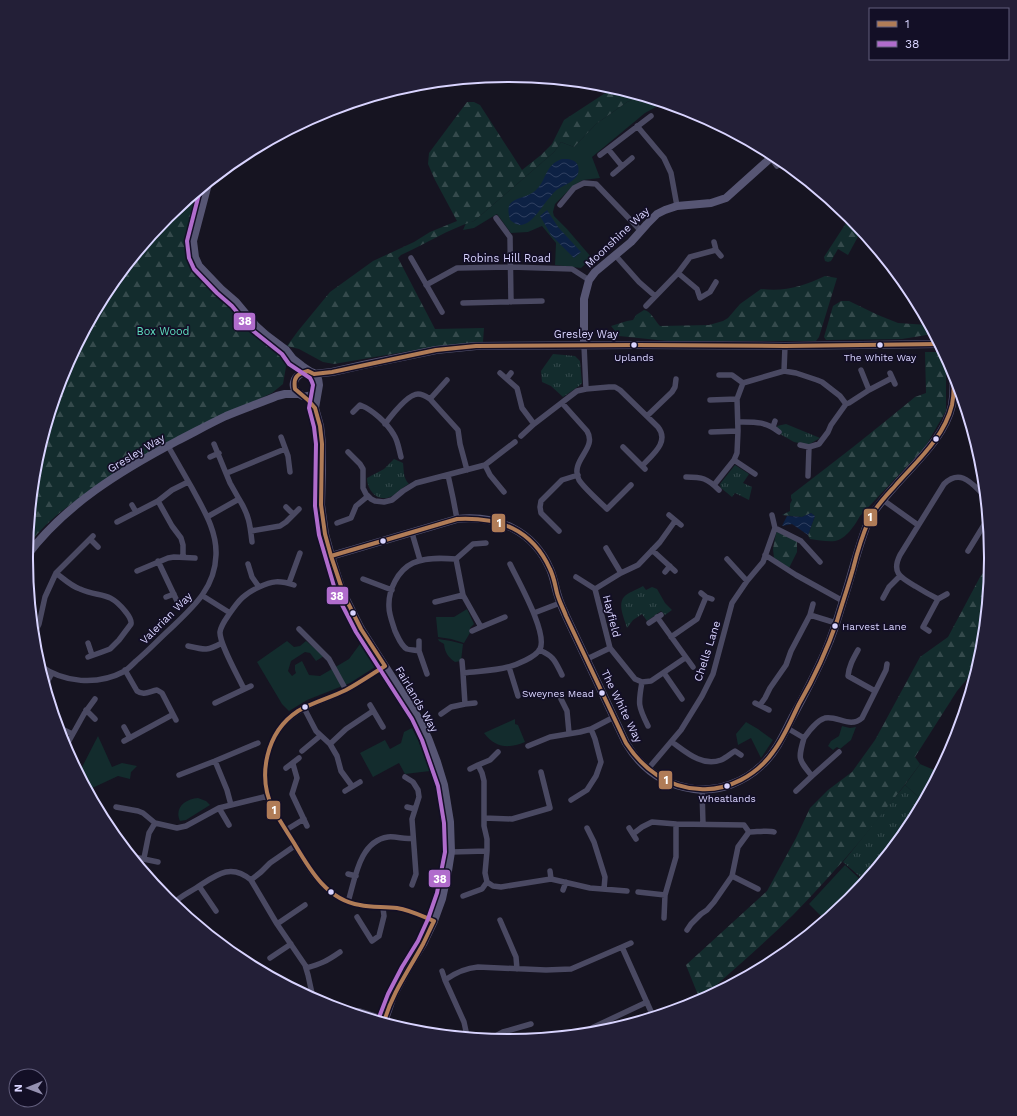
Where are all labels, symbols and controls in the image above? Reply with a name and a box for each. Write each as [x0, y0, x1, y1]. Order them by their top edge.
legend [869, 8, 1009, 60]
text: 1 [905, 17, 910, 31]
text: 38 [905, 37, 919, 51]
street label: Moonshine Way [582, 204, 652, 270]
street label: Robins Hill Road [463, 252, 551, 265]
line badge: 38 [233, 312, 256, 331]
text: 38 [238, 315, 252, 328]
park label: Box Wood [137, 325, 189, 338]
street label: Gresley Way [554, 328, 619, 341]
marker: Uplands [629, 340, 639, 350]
marker: The White Way [875, 340, 885, 350]
place label: Uplands [614, 352, 654, 363]
place label: The White Way [844, 352, 917, 363]
street label: Gresley Way [105, 431, 168, 476]
unlabelled marker [931, 434, 941, 444]
line badge: 1 [863, 508, 878, 527]
text: 1 [868, 511, 872, 524]
line badge: 1 [491, 513, 506, 533]
text: 1 [497, 517, 501, 530]
unlabelled marker [378, 536, 388, 546]
line badge: 38 [326, 586, 349, 605]
street label: Valerian Way [138, 589, 195, 647]
text: 38 [330, 590, 344, 603]
street label: Hayfield [600, 593, 623, 639]
unlabelled marker [348, 608, 358, 618]
street label: Chells Lane [692, 619, 723, 683]
marker: Harvest Lane [830, 621, 840, 631]
place label: Harvest Lane [842, 621, 907, 632]
street label: Fairlands Way [392, 664, 441, 735]
street label: The White Way [598, 668, 645, 745]
place label: Sweynes Mead [522, 688, 594, 699]
marker: Sweynes Mead [597, 688, 607, 698]
unlabelled marker [300, 702, 310, 712]
line badge: 1 [658, 770, 673, 790]
text: 1 [664, 774, 668, 787]
marker: Wheatlands [722, 781, 732, 791]
place label: Wheatlands [698, 793, 756, 804]
line badge: 1 [266, 800, 281, 820]
text: 1 [272, 804, 276, 817]
line badge: 38 [428, 869, 451, 888]
text: 38 [433, 873, 447, 886]
unlabelled marker [326, 887, 336, 897]
north arrow [8, 1068, 48, 1108]
text: N [12, 1084, 25, 1092]

